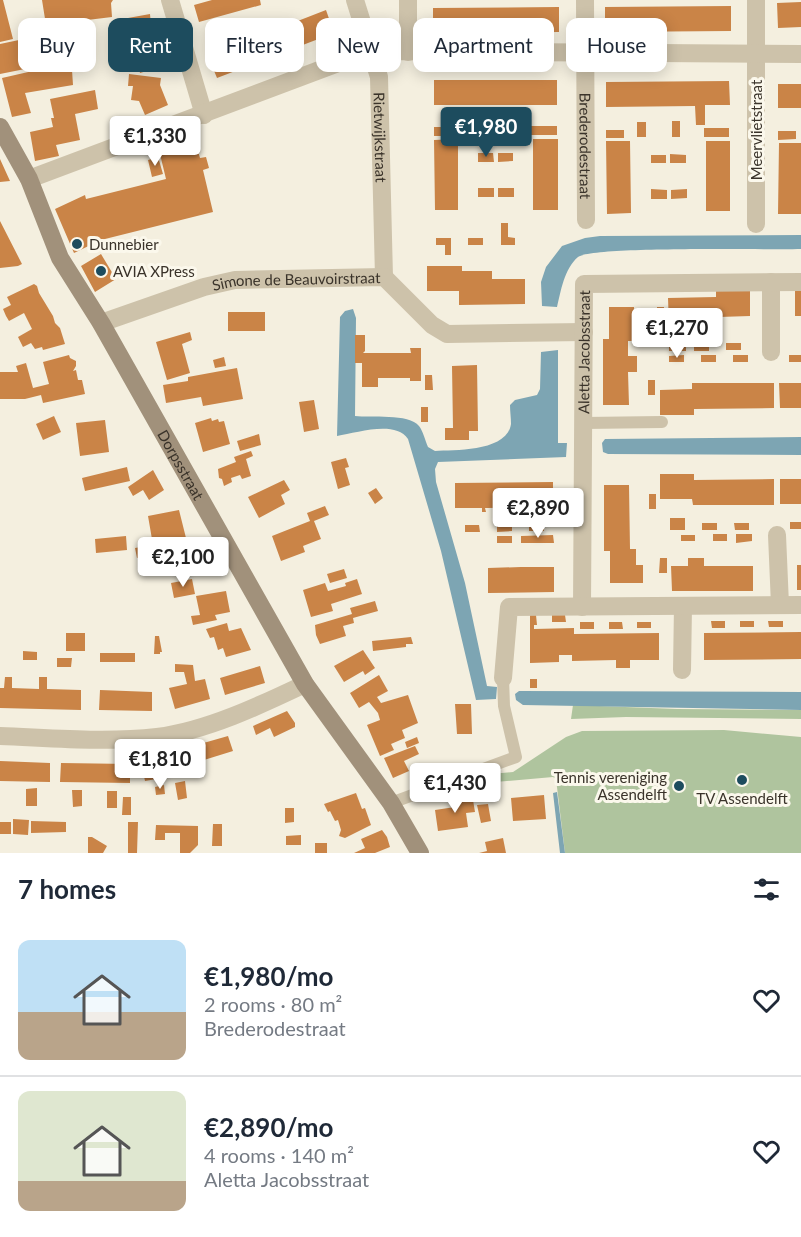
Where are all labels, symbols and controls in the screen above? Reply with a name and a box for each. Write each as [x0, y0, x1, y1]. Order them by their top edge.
chip: Buy [18, 18, 96, 72]
chip: Rent [108, 18, 193, 72]
chip: Filters [205, 18, 304, 72]
chip: New [316, 18, 401, 72]
chip: Apartment [413, 18, 554, 72]
chip: House [566, 18, 667, 72]
street label: Meervlietstraat [747, 79, 765, 180]
street label: Rietwijkstraat [370, 92, 391, 183]
street label: Brederodestraat [576, 93, 595, 200]
pin: €1,980 [437, 107, 535, 158]
text: €1,980 [455, 114, 517, 138]
pin: €1,330 [106, 116, 204, 167]
text: €1,330 [124, 123, 186, 147]
place label: Dunnebier [89, 235, 159, 253]
marker: Dunnebier [70, 237, 84, 251]
place label: AVIA XPress [113, 262, 195, 280]
marker: AVIA XPress [94, 264, 108, 278]
street label: Simone de Beauvoirstraat [210, 268, 381, 294]
street label: Aletta Jacobsstraat [574, 289, 593, 414]
pin: €1,270 [628, 308, 726, 359]
text: €1,270 [646, 315, 708, 339]
street label: Dorpsstraat [154, 426, 208, 503]
pin: €2,890 [489, 488, 587, 539]
text: €2,890 [507, 495, 569, 519]
pin: €2,100 [134, 537, 232, 588]
text: €2,100 [152, 544, 214, 568]
pin: €1,810 [111, 739, 209, 790]
text: €1,810 [129, 746, 191, 770]
pin: €1,430 [406, 763, 504, 814]
place label: Tennis vereniging Assendelft [554, 768, 668, 803]
text: €1,430 [424, 770, 486, 794]
marker: TV Assendelft [735, 773, 749, 787]
marker: Tennis vereniging Assendelft [672, 779, 686, 793]
place label: TV Assendelft [696, 789, 788, 807]
text: 7 homes [18, 873, 116, 905]
icon: filters [750, 873, 783, 906]
text: €1,980/mo [204, 960, 334, 992]
icon: home [66, 964, 138, 1036]
icon: heart [750, 984, 783, 1017]
text: 2 rooms · 80 m² [204, 992, 342, 1016]
text: Brederodestraat [204, 1016, 346, 1040]
text: €2,890/mo [204, 1111, 334, 1143]
icon: home [66, 1115, 138, 1187]
icon: heart [750, 1135, 783, 1168]
text: 4 rooms · 140 m² [204, 1143, 354, 1167]
text: Aletta Jacobsstraat [204, 1167, 369, 1191]

